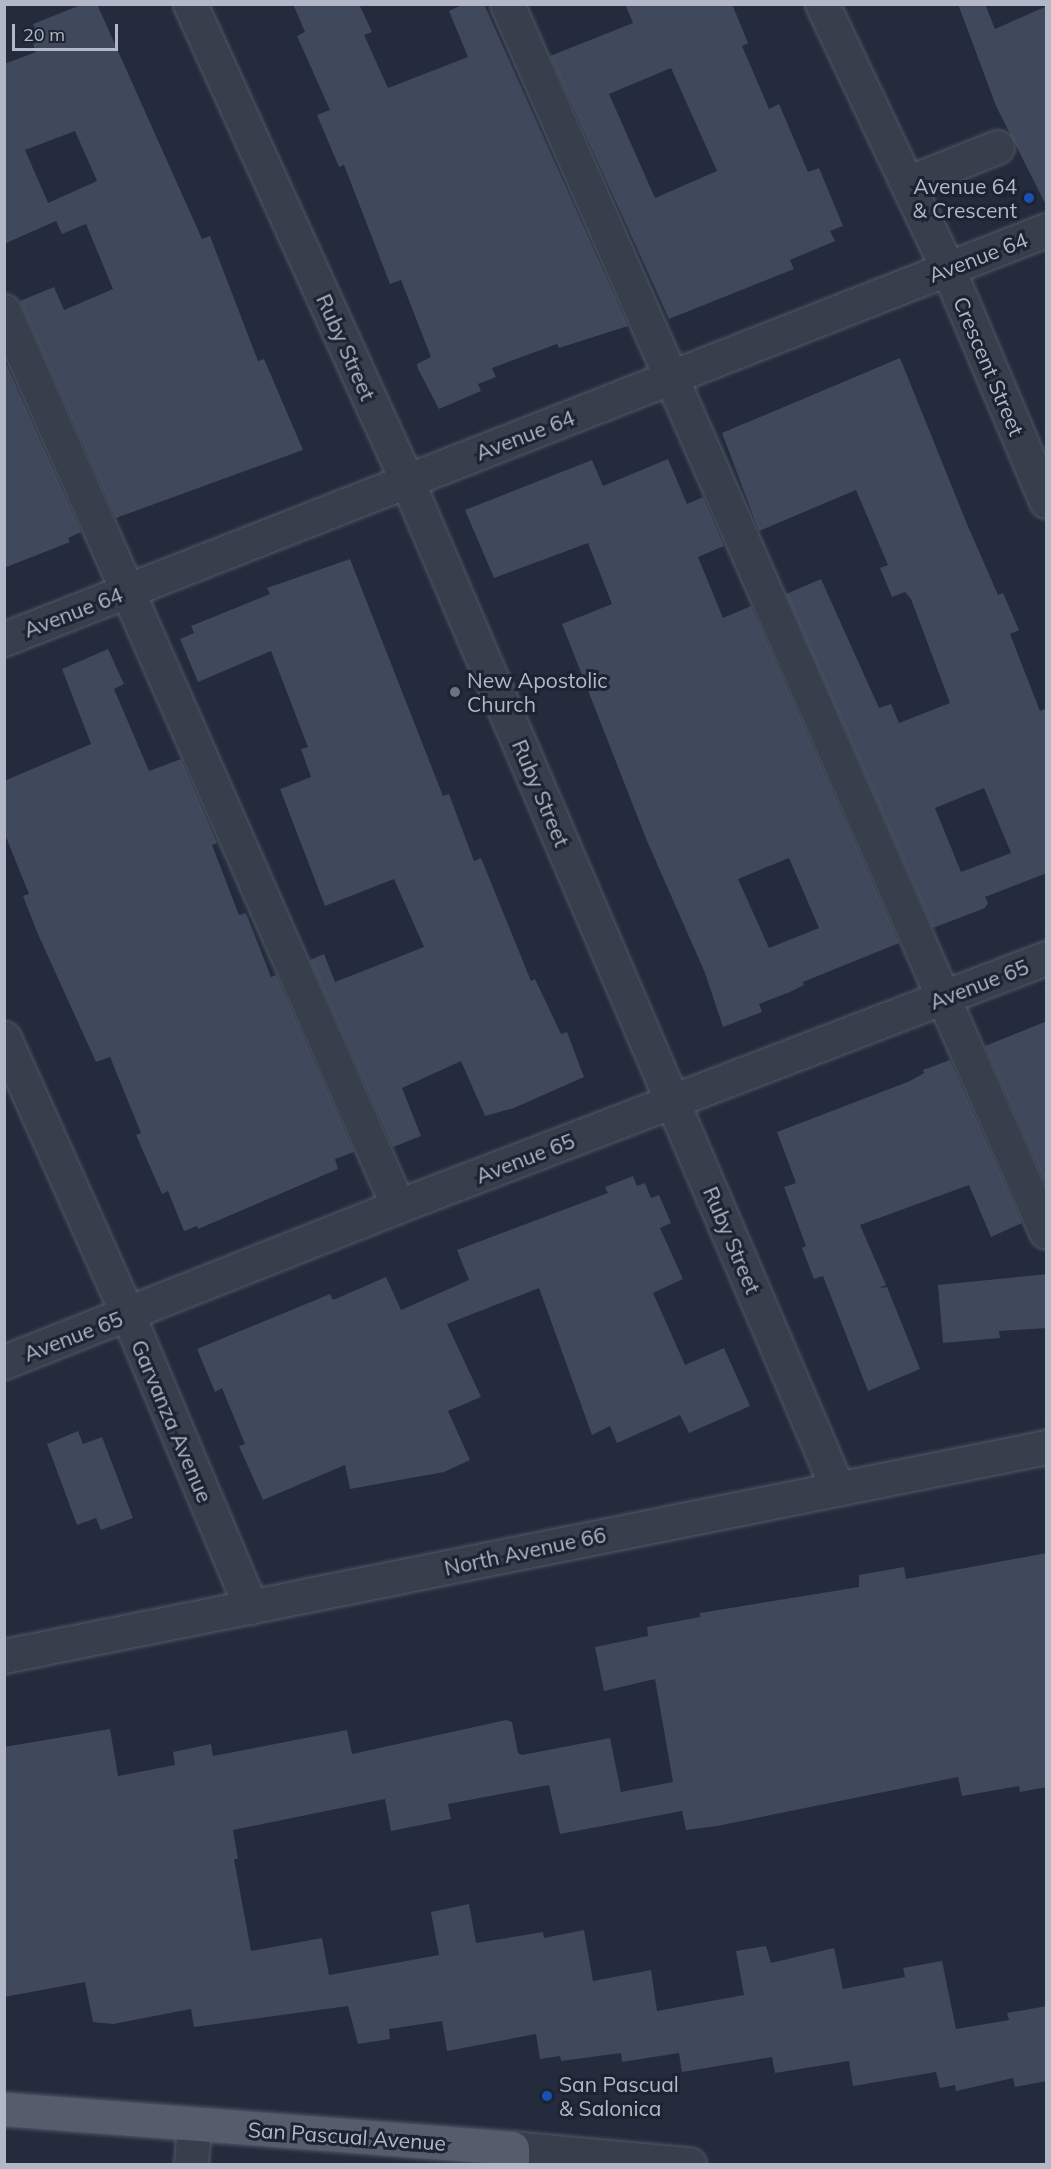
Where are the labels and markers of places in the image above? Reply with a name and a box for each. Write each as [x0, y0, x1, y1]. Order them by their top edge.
place label: Avenue 64 & Crescent [912, 173, 1017, 223]
marker: Avenue 64 & Crescent [1022, 191, 1036, 205]
place label: New Apostolic Church [467, 667, 608, 717]
marker: New Apostolic Church [448, 685, 462, 699]
place label: San Pascual & Salonica [559, 2071, 679, 2121]
marker: San Pascual & Salonica [540, 2089, 554, 2103]

